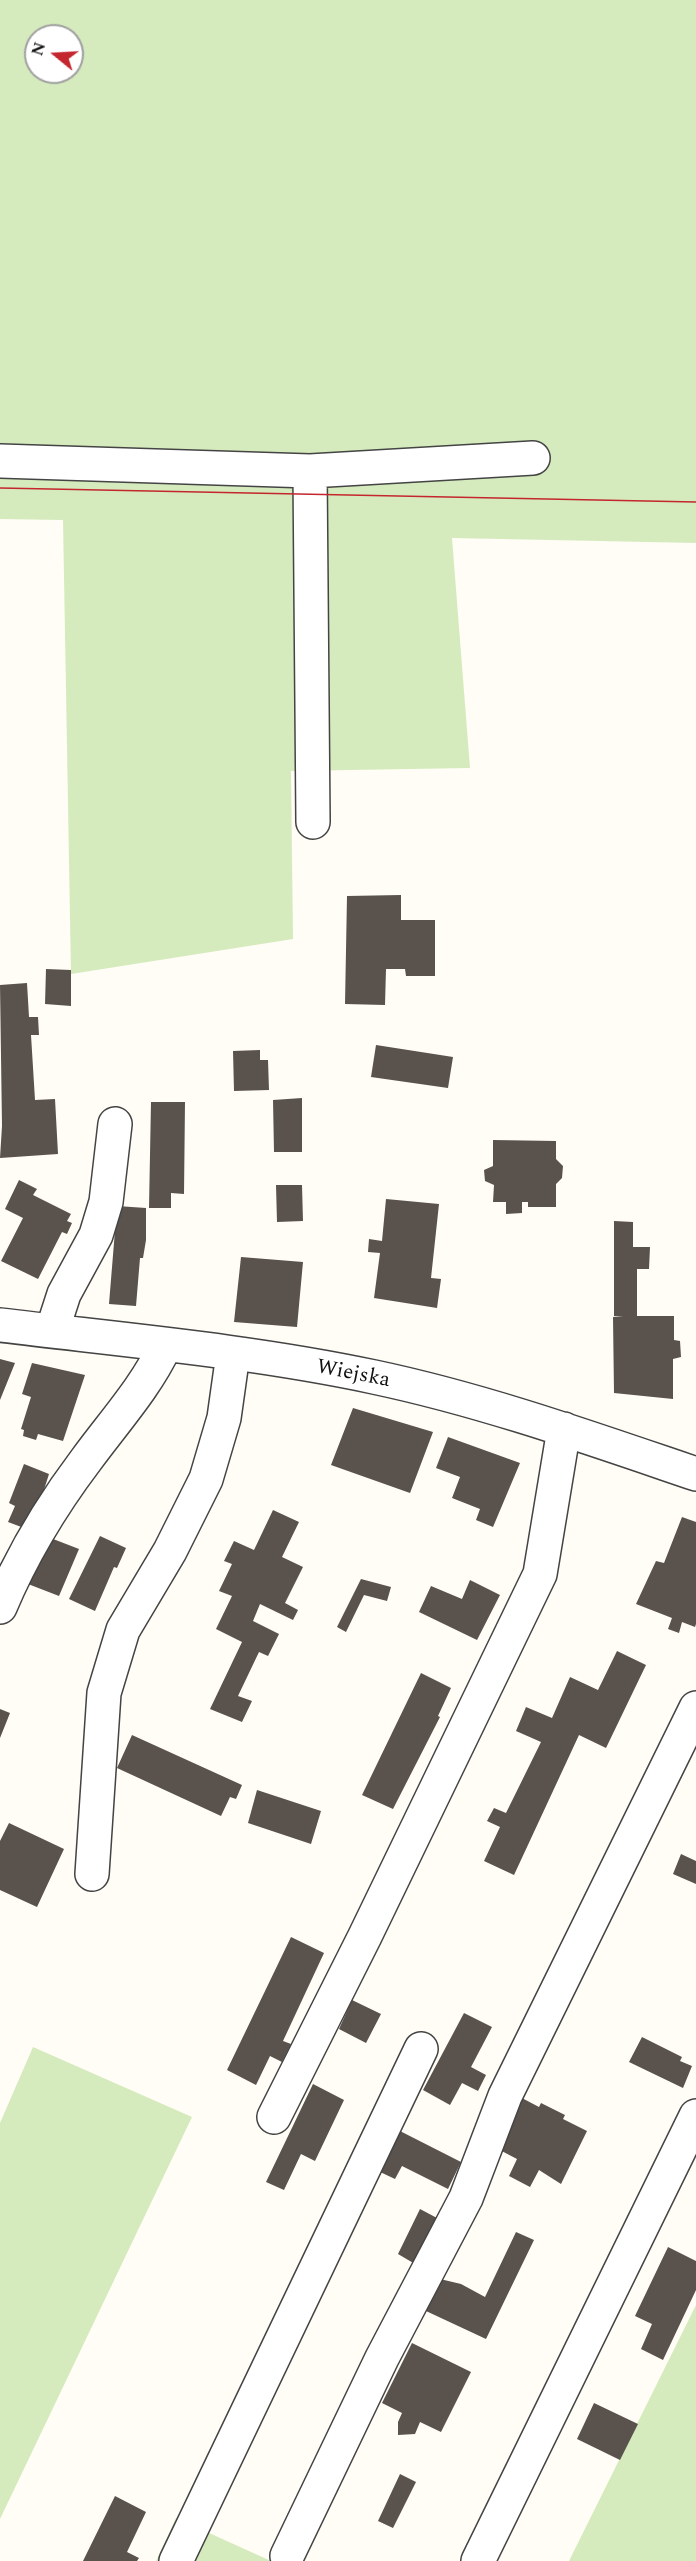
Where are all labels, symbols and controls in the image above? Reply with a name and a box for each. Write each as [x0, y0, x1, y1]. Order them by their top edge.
north arrow [24, 24, 84, 84]
text: N [25, 39, 52, 59]
street label: Wiejska [314, 1356, 392, 1394]

